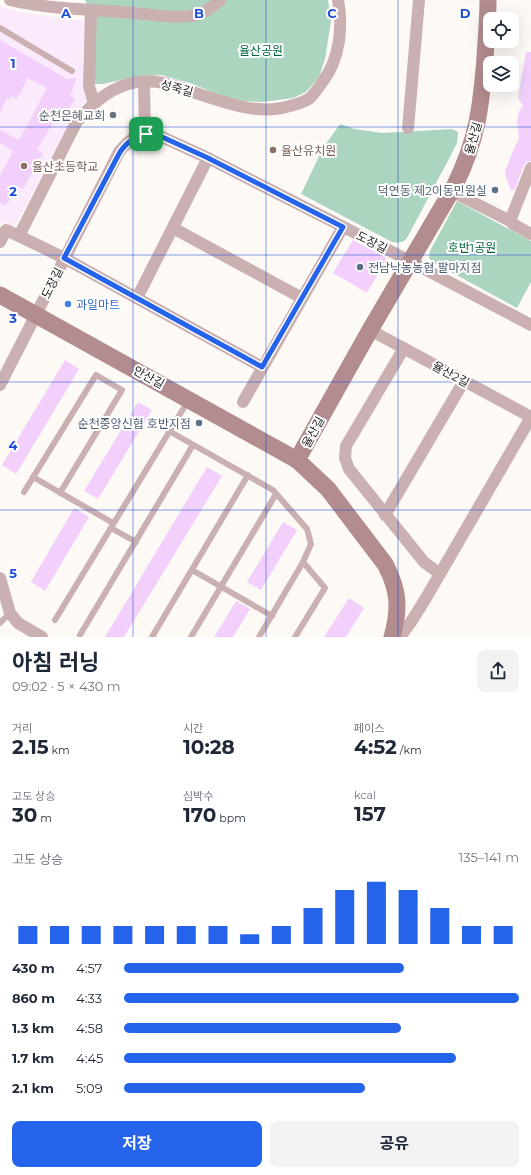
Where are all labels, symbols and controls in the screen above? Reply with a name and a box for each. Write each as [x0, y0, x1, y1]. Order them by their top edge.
text: A [60, 5, 72, 21]
text: B [194, 5, 204, 21]
text: C [327, 5, 337, 21]
text: D [460, 5, 471, 21]
map controls [483, 12, 519, 92]
button: locate [483, 12, 519, 48]
park label: 율산공원 [239, 43, 283, 58]
text: 1 [10, 55, 16, 71]
button: layers [483, 56, 519, 92]
street label: 성죽길 [159, 76, 195, 100]
place label: 순천은혜교회 [39, 108, 105, 123]
marker: 순천은혜교회 [108, 110, 118, 120]
pin [129, 117, 163, 151]
street label: 율산길 [461, 120, 485, 156]
icon: arrive [135, 123, 157, 145]
place label: 율산유치원 [281, 143, 336, 158]
marker: 율산유치원 [268, 145, 278, 155]
place label: 율산초등학교 [32, 159, 98, 174]
marker: 율산초등학교 [19, 161, 29, 171]
text: 2 [9, 183, 17, 199]
place label: 덕연동 제2이동민원실 [378, 183, 487, 198]
marker: 덕연동 제2이동민원실 [490, 185, 500, 195]
street label: 도장길 [354, 228, 390, 256]
park label: 호반1공원 [448, 240, 496, 255]
place label: 전남낙농농협 팔마지점 [368, 260, 482, 275]
marker: 전남낙농농협 팔마지점 [355, 262, 365, 272]
street label: 도장길 [38, 265, 66, 301]
place label: 과일마트 [76, 297, 120, 312]
marker: 과일마트 [63, 299, 73, 309]
text: 3 [8, 310, 17, 326]
street label: 율산2길 [430, 358, 472, 390]
street label: 안산길 [131, 362, 167, 392]
street label: 율산길 [298, 414, 328, 450]
place label: 순천중앙신협 호반지점 [77, 416, 191, 431]
marker: 순천중앙신협 호반지점 [194, 418, 204, 428]
text: 4 [9, 437, 18, 453]
text: 5 [9, 565, 17, 581]
text: 아침 러닝 [12, 649, 99, 676]
button: share [477, 650, 519, 692]
text: 09:02 · 5 × 430 m [12, 678, 121, 694]
text: 거리 [12, 721, 32, 735]
text: 시간 [183, 721, 203, 735]
text: 페이스 [354, 721, 384, 735]
text: 2.15 [12, 735, 49, 759]
text: 10:28 [183, 735, 235, 759]
text: 4:52 [354, 735, 397, 759]
text: km [49, 743, 70, 757]
text: /km [397, 743, 422, 757]
text: kcal [354, 788, 376, 802]
text: 고도 상승 [12, 789, 55, 803]
text: 심박수 [183, 789, 213, 803]
text: 157 [354, 802, 386, 826]
text: 30 [12, 803, 37, 827]
text: 170 [183, 803, 216, 827]
text: m [37, 811, 52, 825]
text: bpm [216, 811, 246, 825]
text: 135–141 m [459, 849, 519, 865]
text: 고도 상승 [12, 851, 63, 867]
text: 430 m [12, 960, 55, 976]
text: 4:57 [76, 960, 102, 976]
text: 860 m [12, 990, 55, 1006]
text: 4:33 [76, 990, 102, 1006]
text: 1.3 km [12, 1020, 54, 1036]
text: 4:58 [76, 1020, 103, 1036]
text: 1.7 km [12, 1050, 54, 1066]
text: 4:45 [76, 1050, 103, 1066]
text: 2.1 km [12, 1080, 54, 1096]
text: 5:09 [76, 1080, 103, 1096]
button: 저장 [12, 1121, 262, 1167]
button: 공유 [270, 1121, 519, 1167]

